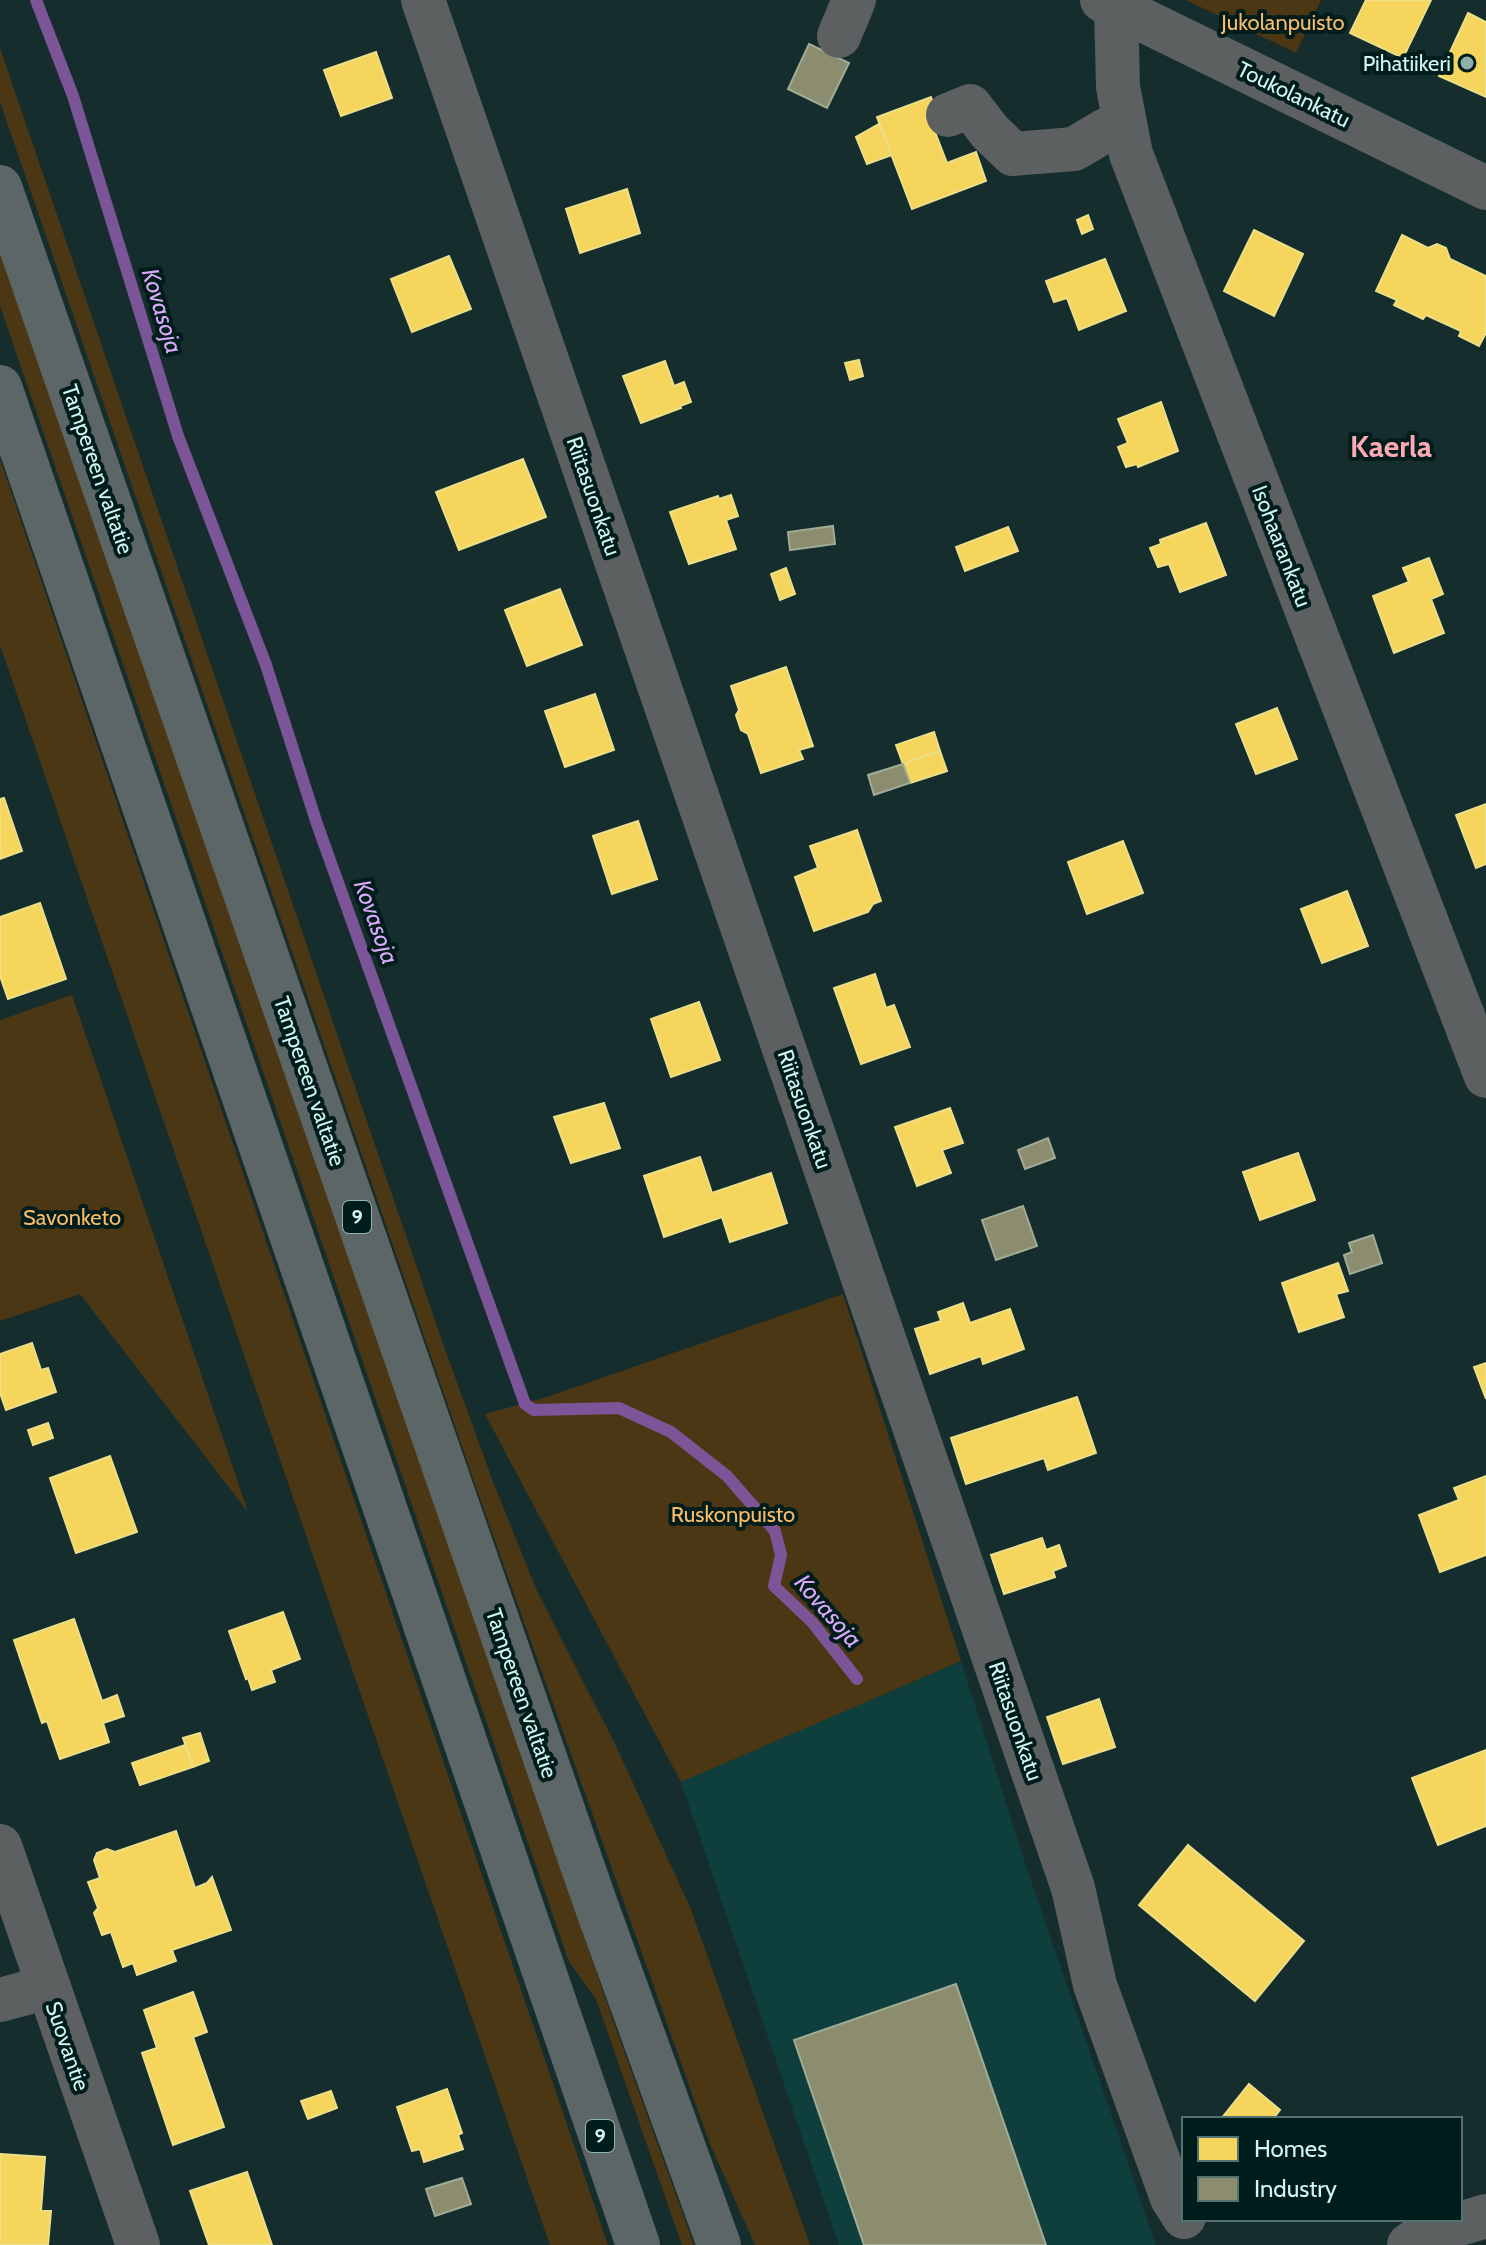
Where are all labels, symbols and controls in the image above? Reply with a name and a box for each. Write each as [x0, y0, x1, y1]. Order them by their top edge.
park label: Jukolanpuisto [1220, 9, 1345, 36]
place label: Pihatiikeri [1363, 50, 1451, 77]
marker: Pihatiikeri [1458, 54, 1476, 72]
street label: Toukolankatu [1233, 56, 1355, 133]
water label: Kovasoja [136, 265, 189, 357]
street label: Tampereen valtatie [56, 381, 139, 558]
district label: Kaerla [1350, 428, 1432, 465]
street label: Riitasuonkatu [560, 433, 627, 559]
street label: Isohaarankatu [1246, 481, 1317, 611]
water label: Kovasoja [348, 876, 405, 968]
street label: Tampereen valtatie [268, 993, 351, 1170]
street label: Riitasuonkatu [771, 1046, 838, 1172]
road number: 9 [343, 1201, 371, 1233]
park label: Savonketo [23, 1204, 121, 1231]
park label: Ruskonpuisto [671, 1501, 795, 1528]
water label: Kovasoja [789, 1568, 868, 1653]
street label: Tampereen valtatie [480, 1605, 563, 1782]
street label: Riitasuonkatu [982, 1658, 1049, 1784]
street label: Suovantie [40, 1998, 95, 2094]
legend [1182, 2117, 1462, 2221]
road number: 9 [586, 2120, 614, 2152]
text: Homes [1254, 2134, 1327, 2163]
text: Industry [1254, 2174, 1337, 2203]

